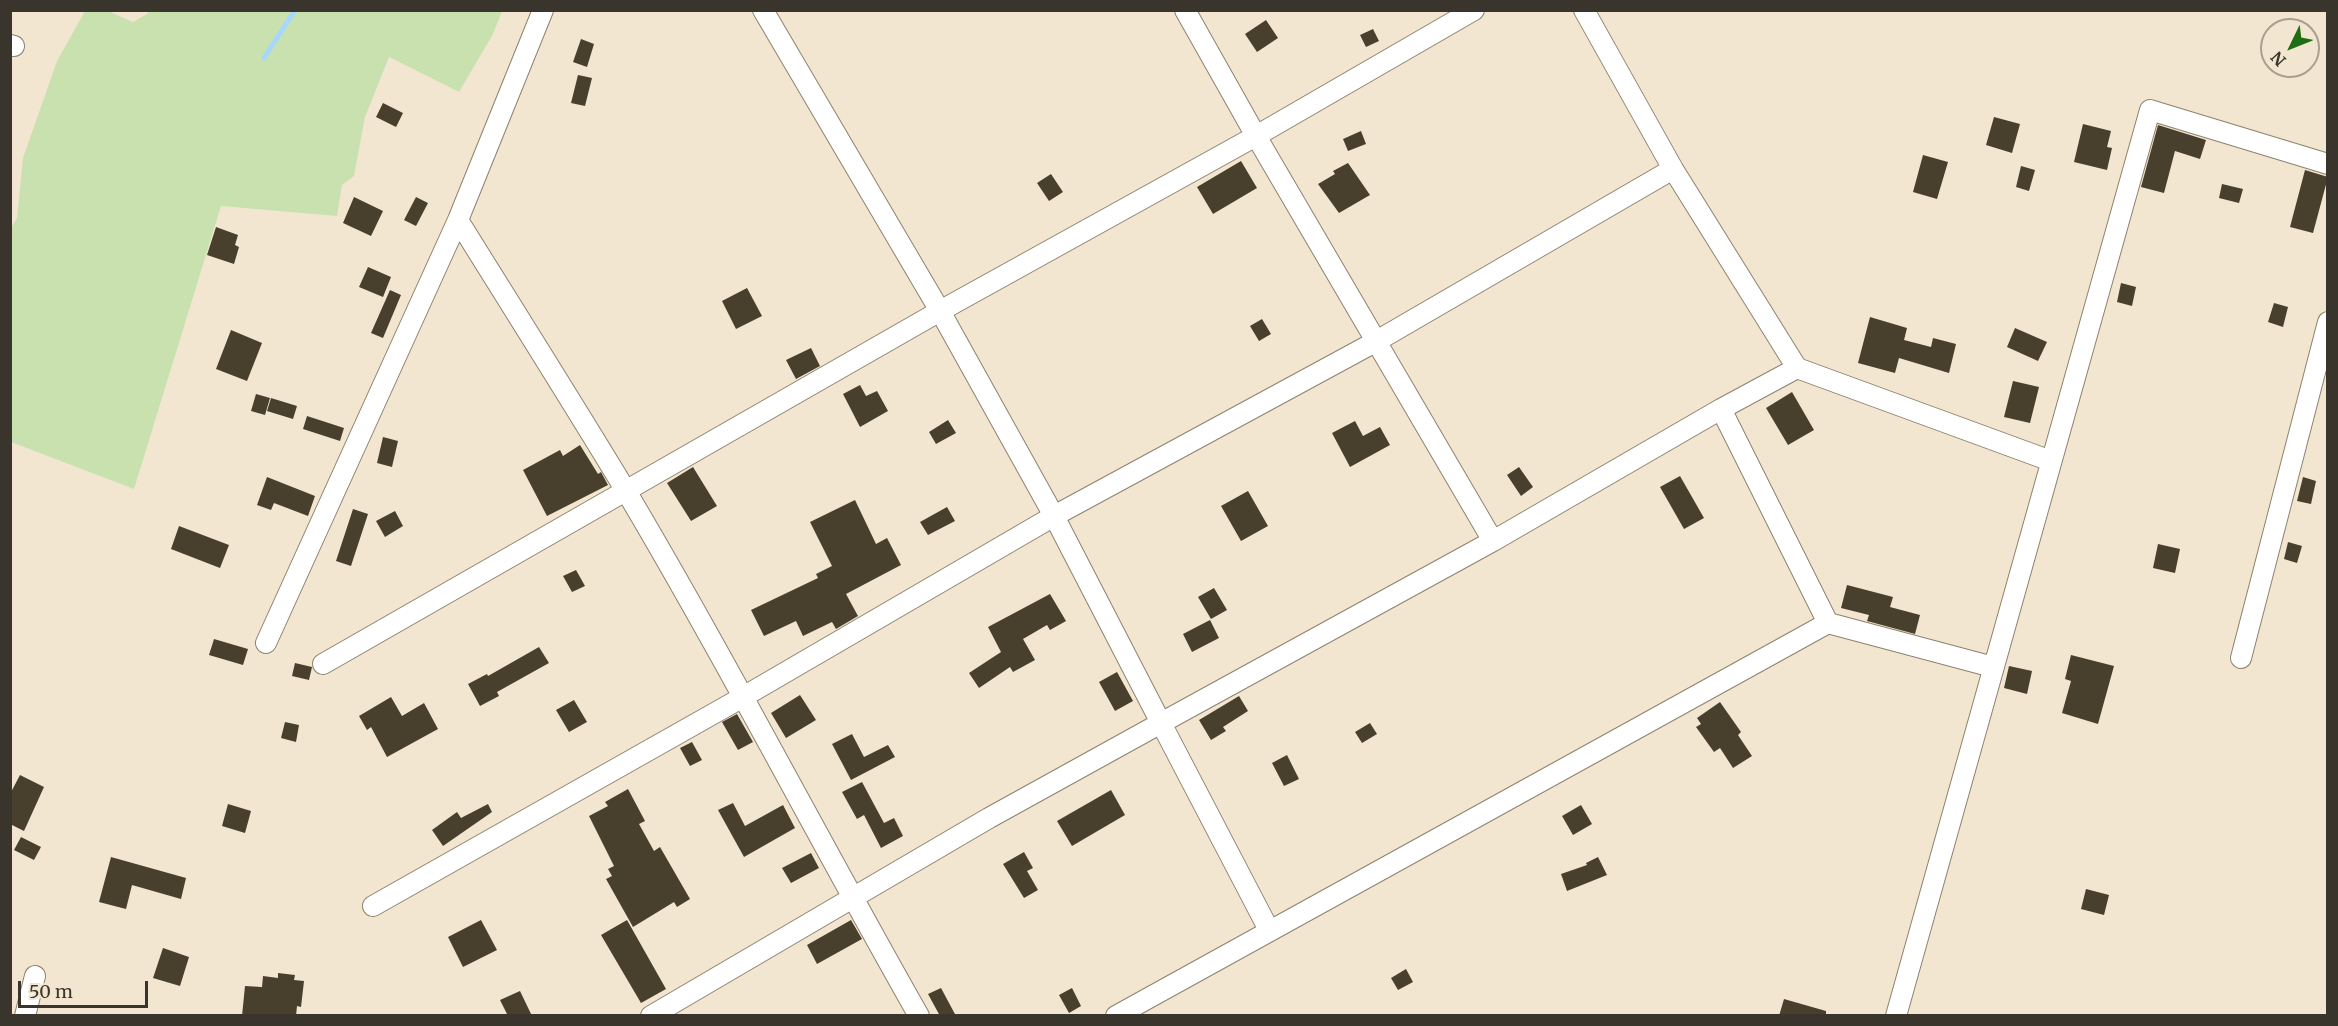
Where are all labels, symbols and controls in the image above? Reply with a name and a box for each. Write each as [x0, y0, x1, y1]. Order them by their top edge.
north arrow [2260, 18, 2320, 78]
text: N [2267, 47, 2290, 70]
scale bar [21, 969, 152, 1007]
text: 50 m [29, 980, 73, 1003]

